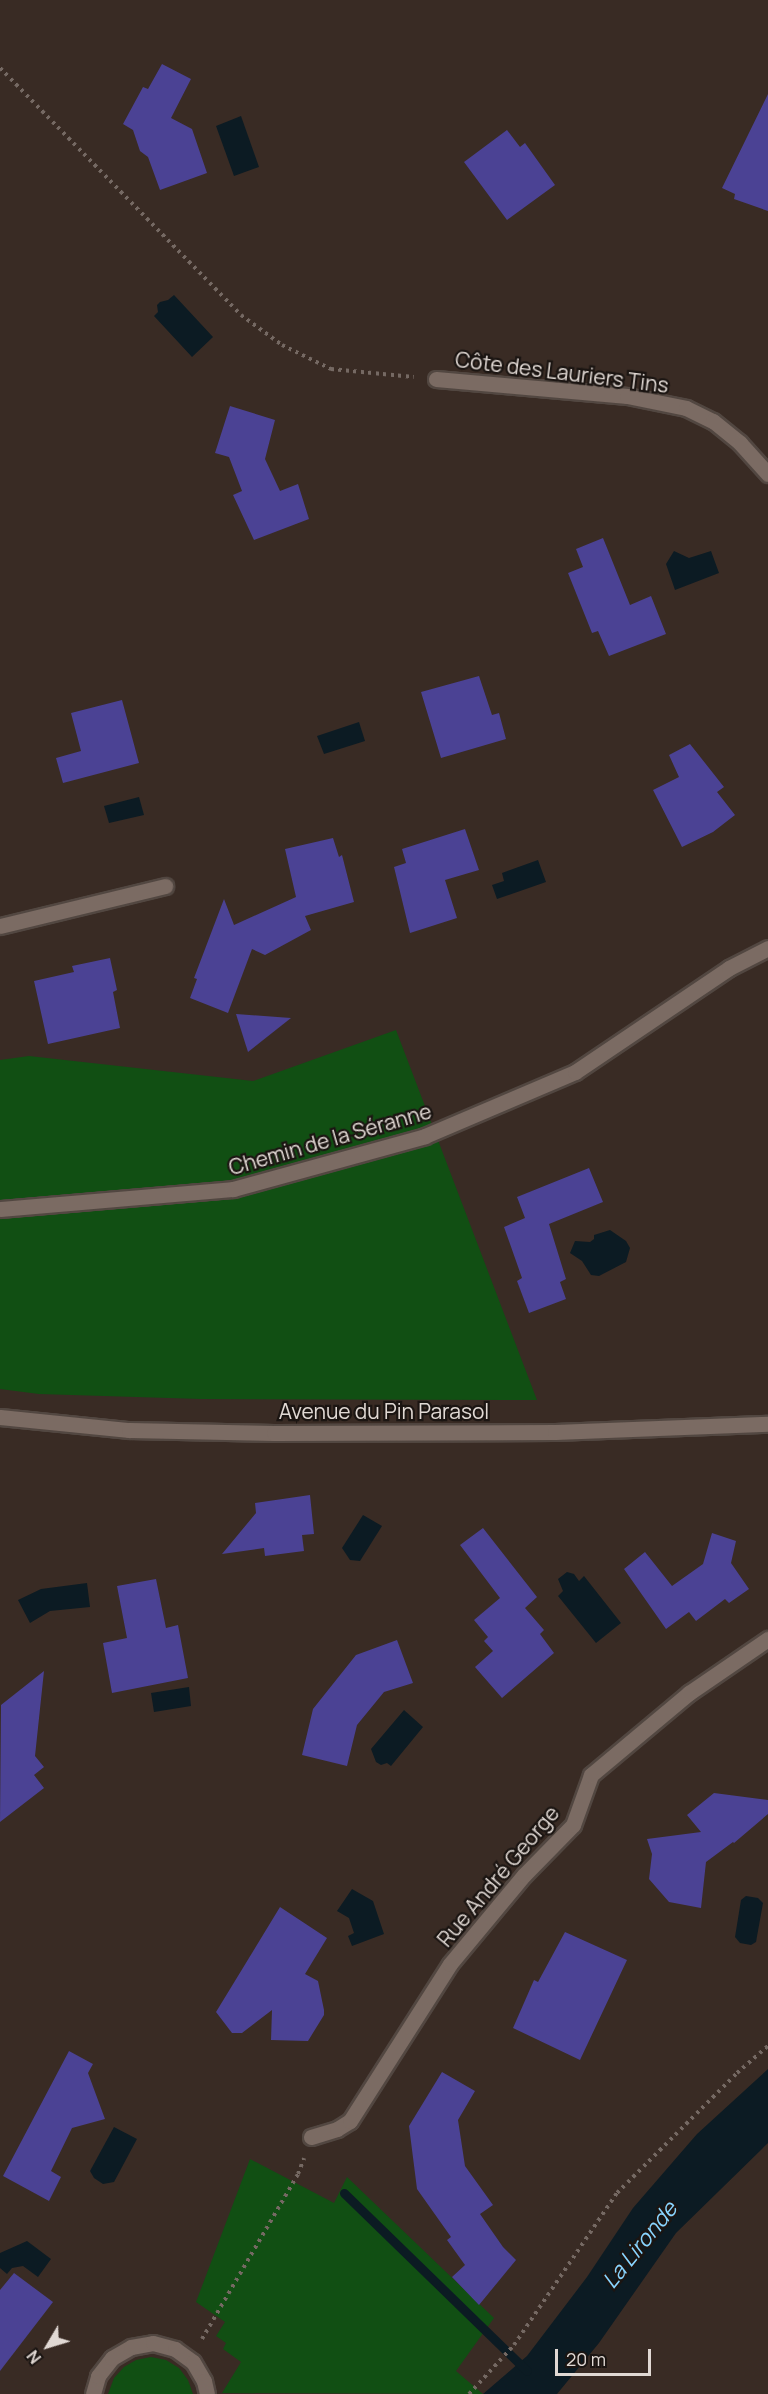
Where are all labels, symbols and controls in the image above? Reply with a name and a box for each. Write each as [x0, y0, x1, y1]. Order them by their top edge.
street label: Côte des Lauriers Tins [454, 346, 670, 398]
street label: Chemin de la Séranne [226, 1098, 434, 1180]
street label: Avenue du Pin Parasol [279, 1398, 489, 1424]
street label: Rue André George [432, 1801, 564, 1951]
water label: La Lironde [597, 2196, 683, 2294]
north arrow [18, 2316, 78, 2376]
scale bar [558, 2337, 654, 2375]
text: N [22, 2346, 46, 2368]
text: 20 m [566, 2347, 606, 2371]

